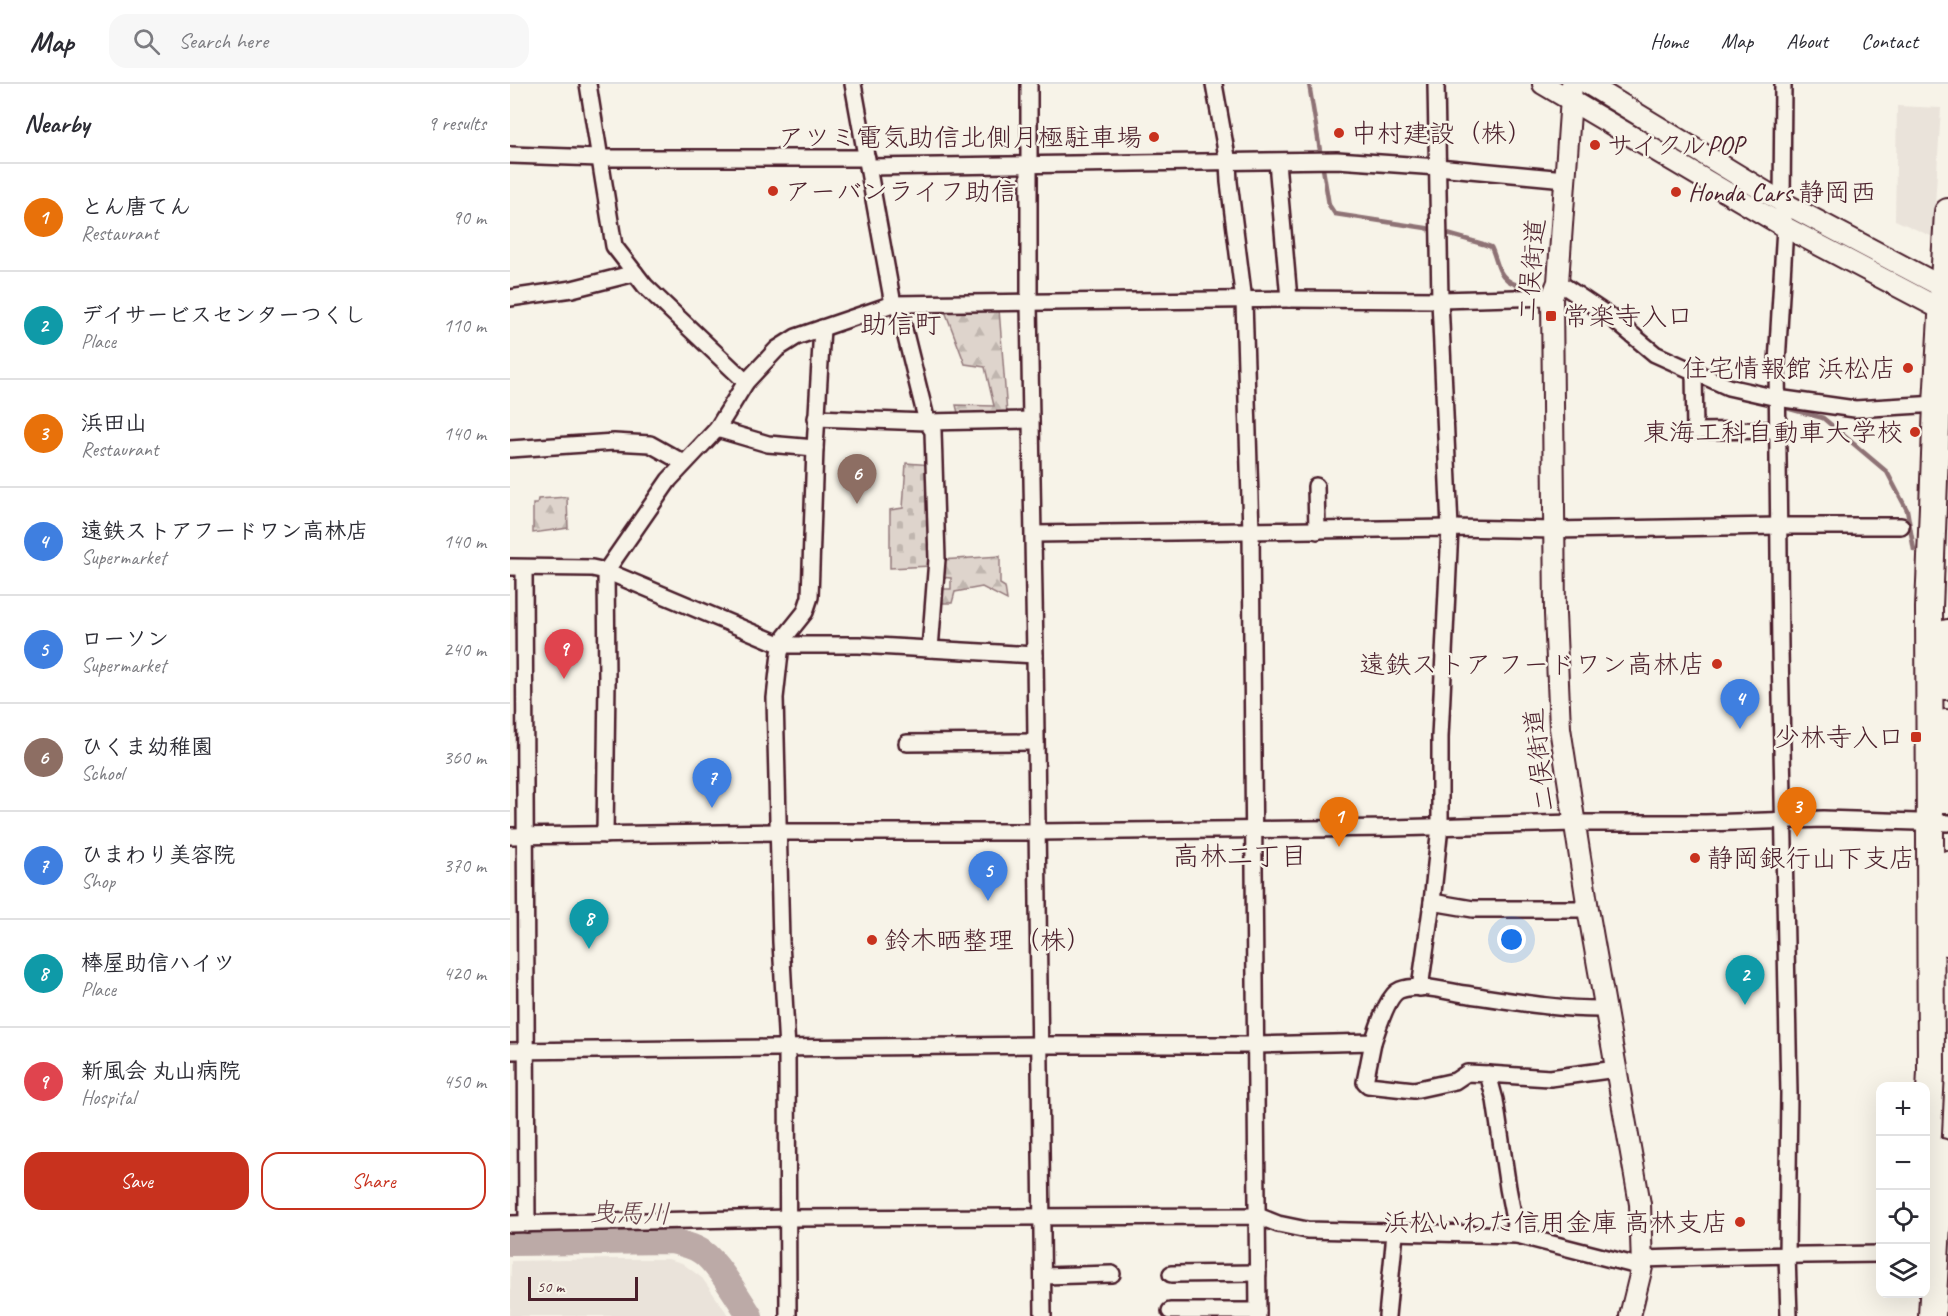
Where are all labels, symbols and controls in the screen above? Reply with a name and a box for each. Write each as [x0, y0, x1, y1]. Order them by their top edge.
search box [109, 14, 529, 68]
text: Map [30, 24, 73, 59]
icon: search [130, 25, 163, 58]
text: Search here [178, 27, 268, 55]
text: Home [1650, 28, 1688, 54]
text: Map [1721, 28, 1753, 54]
text: About [1786, 28, 1828, 54]
text: Contact [1861, 28, 1918, 54]
text: Nearby [24, 107, 89, 140]
text: 9 results [427, 111, 486, 136]
place label: 中村建設（株） [1351, 117, 1533, 150]
place label: アツミ電気助信北側月極駐車場 [778, 121, 1142, 154]
marker: 中村建設（株） [1332, 126, 1346, 140]
place label: サイクルPOP [1607, 129, 1747, 162]
marker: アツミ電気助信北側月極駐車場 [1147, 130, 1161, 144]
marker: サイクルPOP [1588, 138, 1602, 152]
place label: アーバンライフ助信 [785, 175, 1017, 208]
place label: Honda Cars 静岡西 [1688, 176, 1876, 209]
marker: アーバンライフ助信 [766, 184, 780, 198]
marker: Honda Cars 静岡西 [1669, 185, 1683, 199]
text: とん唐てん [81, 193, 191, 221]
text: 1 [39, 205, 48, 230]
text: 90 m [452, 205, 486, 230]
street label: 二俣街道 [1511, 217, 1552, 323]
text: Restaurant [81, 221, 158, 246]
place label: 常楽寺入口 [1563, 300, 1693, 333]
text: デイサービスセンターつくし [81, 301, 366, 329]
district label: 助信町 [861, 307, 942, 341]
marker: 常楽寺入口 [1544, 309, 1558, 323]
text: 2 [39, 313, 48, 338]
text: 110 m [443, 313, 486, 338]
text: Place [81, 329, 116, 354]
place label: 住宅情報館 浜松店 [1682, 352, 1896, 385]
marker: 住宅情報館 浜松店 [1901, 361, 1915, 375]
text: 浜田山 [81, 409, 147, 437]
place label: 東海工科自動車大学校 [1643, 416, 1903, 449]
text: 3 [39, 421, 48, 446]
text: 140 m [443, 421, 486, 446]
marker: 東海工科自動車大学校 [1908, 425, 1922, 439]
text: Restaurant [81, 437, 158, 462]
pin: 6 [838, 454, 876, 504]
text: 遠鉄ストアフードワン高林店 [81, 517, 368, 545]
text: 4 [39, 529, 48, 554]
text: 140 m [443, 529, 486, 554]
text: Supermarket [81, 545, 166, 570]
text: ローソン [81, 625, 169, 653]
pin: 9 [544, 630, 584, 679]
text: 5 [39, 637, 48, 662]
text: 240 m [443, 637, 486, 662]
place label: 遠鉄ストア フードワン高林店 [1359, 648, 1705, 681]
text: Supermarket [81, 653, 166, 678]
marker: 遠鉄ストア フードワン高林店 [1710, 657, 1724, 671]
pin: 4 [1720, 680, 1760, 729]
street label: 二俣街道 [1517, 706, 1562, 814]
place label: 少林寺入口 [1774, 721, 1904, 754]
marker: 少林寺入口 [1909, 730, 1923, 744]
text: ひくま幼稚園 [81, 733, 213, 761]
text: 6 [39, 745, 48, 770]
text: 360 m [443, 745, 486, 770]
pin: 7 [692, 758, 732, 808]
text: School [81, 761, 124, 786]
pin: 3 [1778, 788, 1816, 837]
pin: 1 [1320, 798, 1358, 847]
district label: 高林二丁目 [1173, 839, 1308, 873]
text: ひまわり美容院 [81, 841, 235, 869]
place label: 静岡銀行山下支店 [1707, 842, 1915, 875]
marker: 静岡銀行山下支店 [1688, 851, 1702, 865]
pin: 5 [968, 852, 1008, 901]
text: 7 [39, 853, 48, 878]
text: 370 m [443, 853, 486, 878]
text: Shop [81, 869, 115, 894]
pin: 8 [570, 900, 608, 949]
place label: 鈴木晒整理（株） [884, 924, 1092, 957]
your location [1497, 925, 1526, 954]
marker: 鈴木晒整理（株） [865, 933, 879, 947]
text: 棒屋助信ハイツ [81, 949, 235, 977]
pin: 2 [1726, 956, 1764, 1005]
text: 8 [39, 961, 48, 986]
text: 420 m [443, 961, 486, 986]
text: Place [81, 977, 116, 1002]
text: 新風会 丸山病院 [81, 1057, 240, 1085]
text: 9 [39, 1069, 48, 1094]
text: 450 m [443, 1069, 486, 1094]
map controls [1876, 1082, 1930, 1298]
button: + [1876, 1082, 1930, 1136]
text: Hospital [81, 1085, 136, 1110]
button: − [1876, 1136, 1930, 1190]
button: Save [24, 1152, 249, 1210]
button: Share [261, 1152, 486, 1210]
button: locate [1876, 1190, 1930, 1244]
water label: 曳馬川 [589, 1195, 671, 1231]
place label: 浜松いわた信用金庫 高林支店 [1384, 1206, 1728, 1239]
marker: 浜松いわた信用金庫 高林支店 [1733, 1215, 1747, 1229]
button: layers [1876, 1244, 1930, 1298]
scale bar [528, 1274, 638, 1302]
text: 50 m [537, 1277, 564, 1297]

